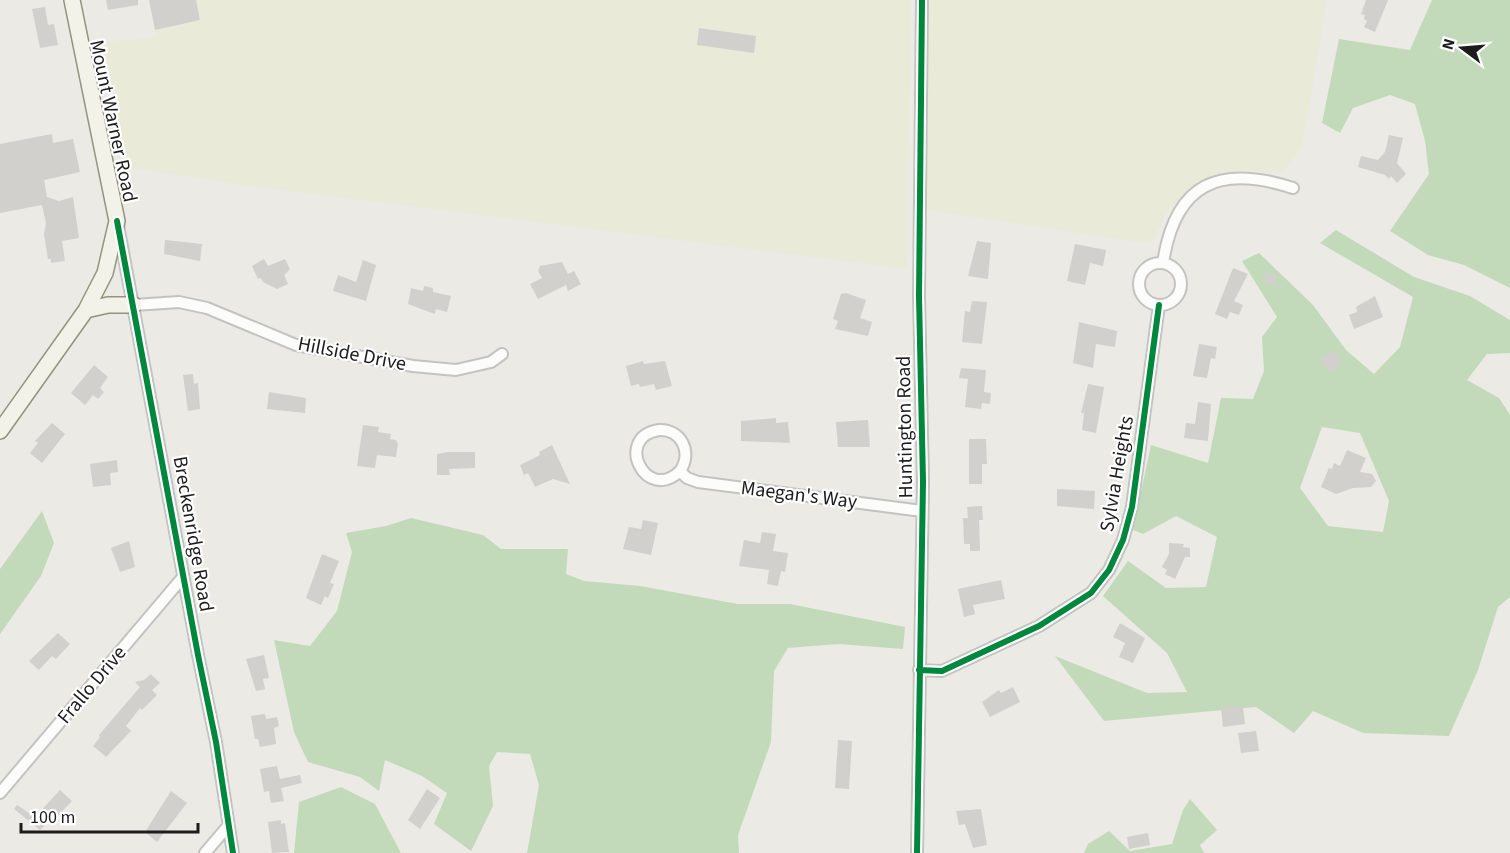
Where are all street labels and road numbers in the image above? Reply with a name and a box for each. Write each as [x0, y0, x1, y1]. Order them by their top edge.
street label: Mount Warner Road [82, 37, 144, 205]
street label: Hillside Drive [295, 330, 409, 378]
street label: Huntington Road [890, 355, 920, 499]
street label: Sylvia Heights [1093, 414, 1141, 534]
street label: Breckenridge Road [166, 454, 220, 614]
street label: Maegan's Way [739, 474, 859, 516]
street label: Frallo Drive [51, 640, 133, 730]

